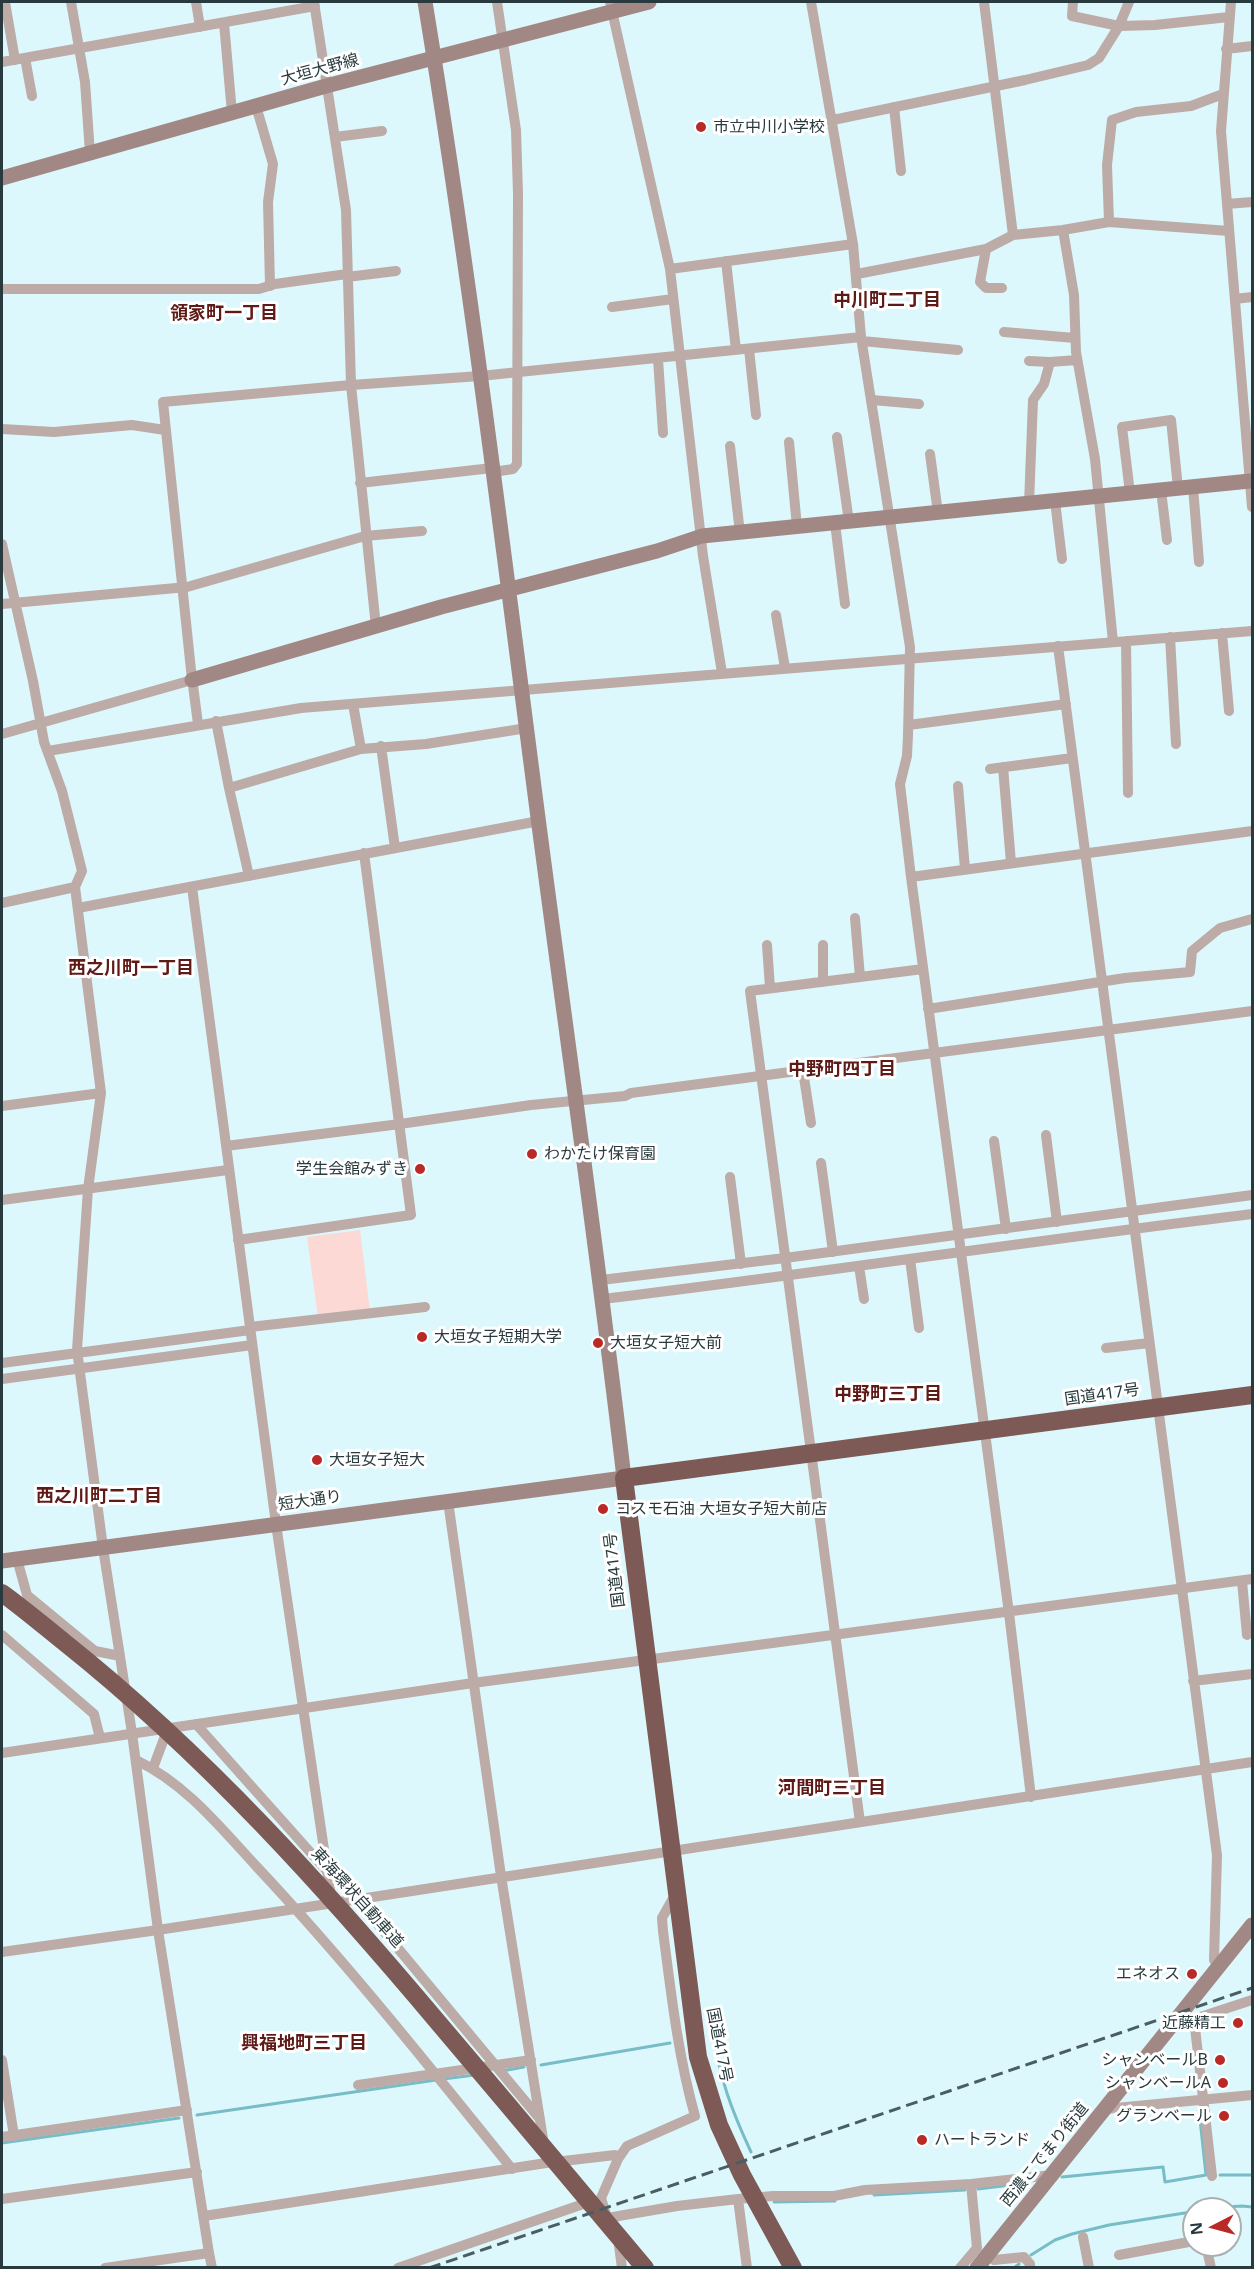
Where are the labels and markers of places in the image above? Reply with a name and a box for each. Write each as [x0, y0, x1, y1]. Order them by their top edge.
place label: 市立中川小学校 [713, 117, 825, 137]
marker: 市立中川小学校 [694, 120, 708, 134]
place label: わかたけ保育園 [544, 1144, 656, 1164]
marker: わかたけ保育園 [525, 1147, 539, 1161]
place label: 学生会館みずき [296, 1159, 408, 1179]
marker: 学生会館みずき [413, 1162, 427, 1176]
place label: 大垣女子短期大学 [434, 1327, 562, 1347]
marker: 大垣女子短期大学 [415, 1330, 429, 1344]
place label: 大垣女子短大前 [610, 1333, 722, 1353]
marker: 大垣女子短大前 [591, 1336, 605, 1350]
place label: 大垣女子短大 [329, 1450, 425, 1470]
marker: 大垣女子短大 [310, 1453, 324, 1467]
place label: コスモ石油 大垣女子短大前店 [615, 1499, 827, 1519]
marker: コスモ石油 大垣女子短大前店 [596, 1502, 610, 1516]
place label: エネオス [1116, 1964, 1180, 1984]
marker: エネオス [1185, 1967, 1199, 1981]
place label: 近藤精工 [1162, 2013, 1226, 2033]
marker: 近藤精工 [1231, 2016, 1245, 2030]
place label: シャンベールB [1102, 2050, 1208, 2070]
marker: シャンベールB [1213, 2053, 1227, 2067]
place label: シャンベールA [1105, 2073, 1211, 2093]
marker: シャンベールA [1216, 2076, 1230, 2090]
place label: グランベール [1116, 2106, 1212, 2126]
marker: グランベール [1217, 2109, 1231, 2123]
place label: ハートランド [934, 2130, 1030, 2150]
marker: ハートランド [915, 2133, 929, 2147]

